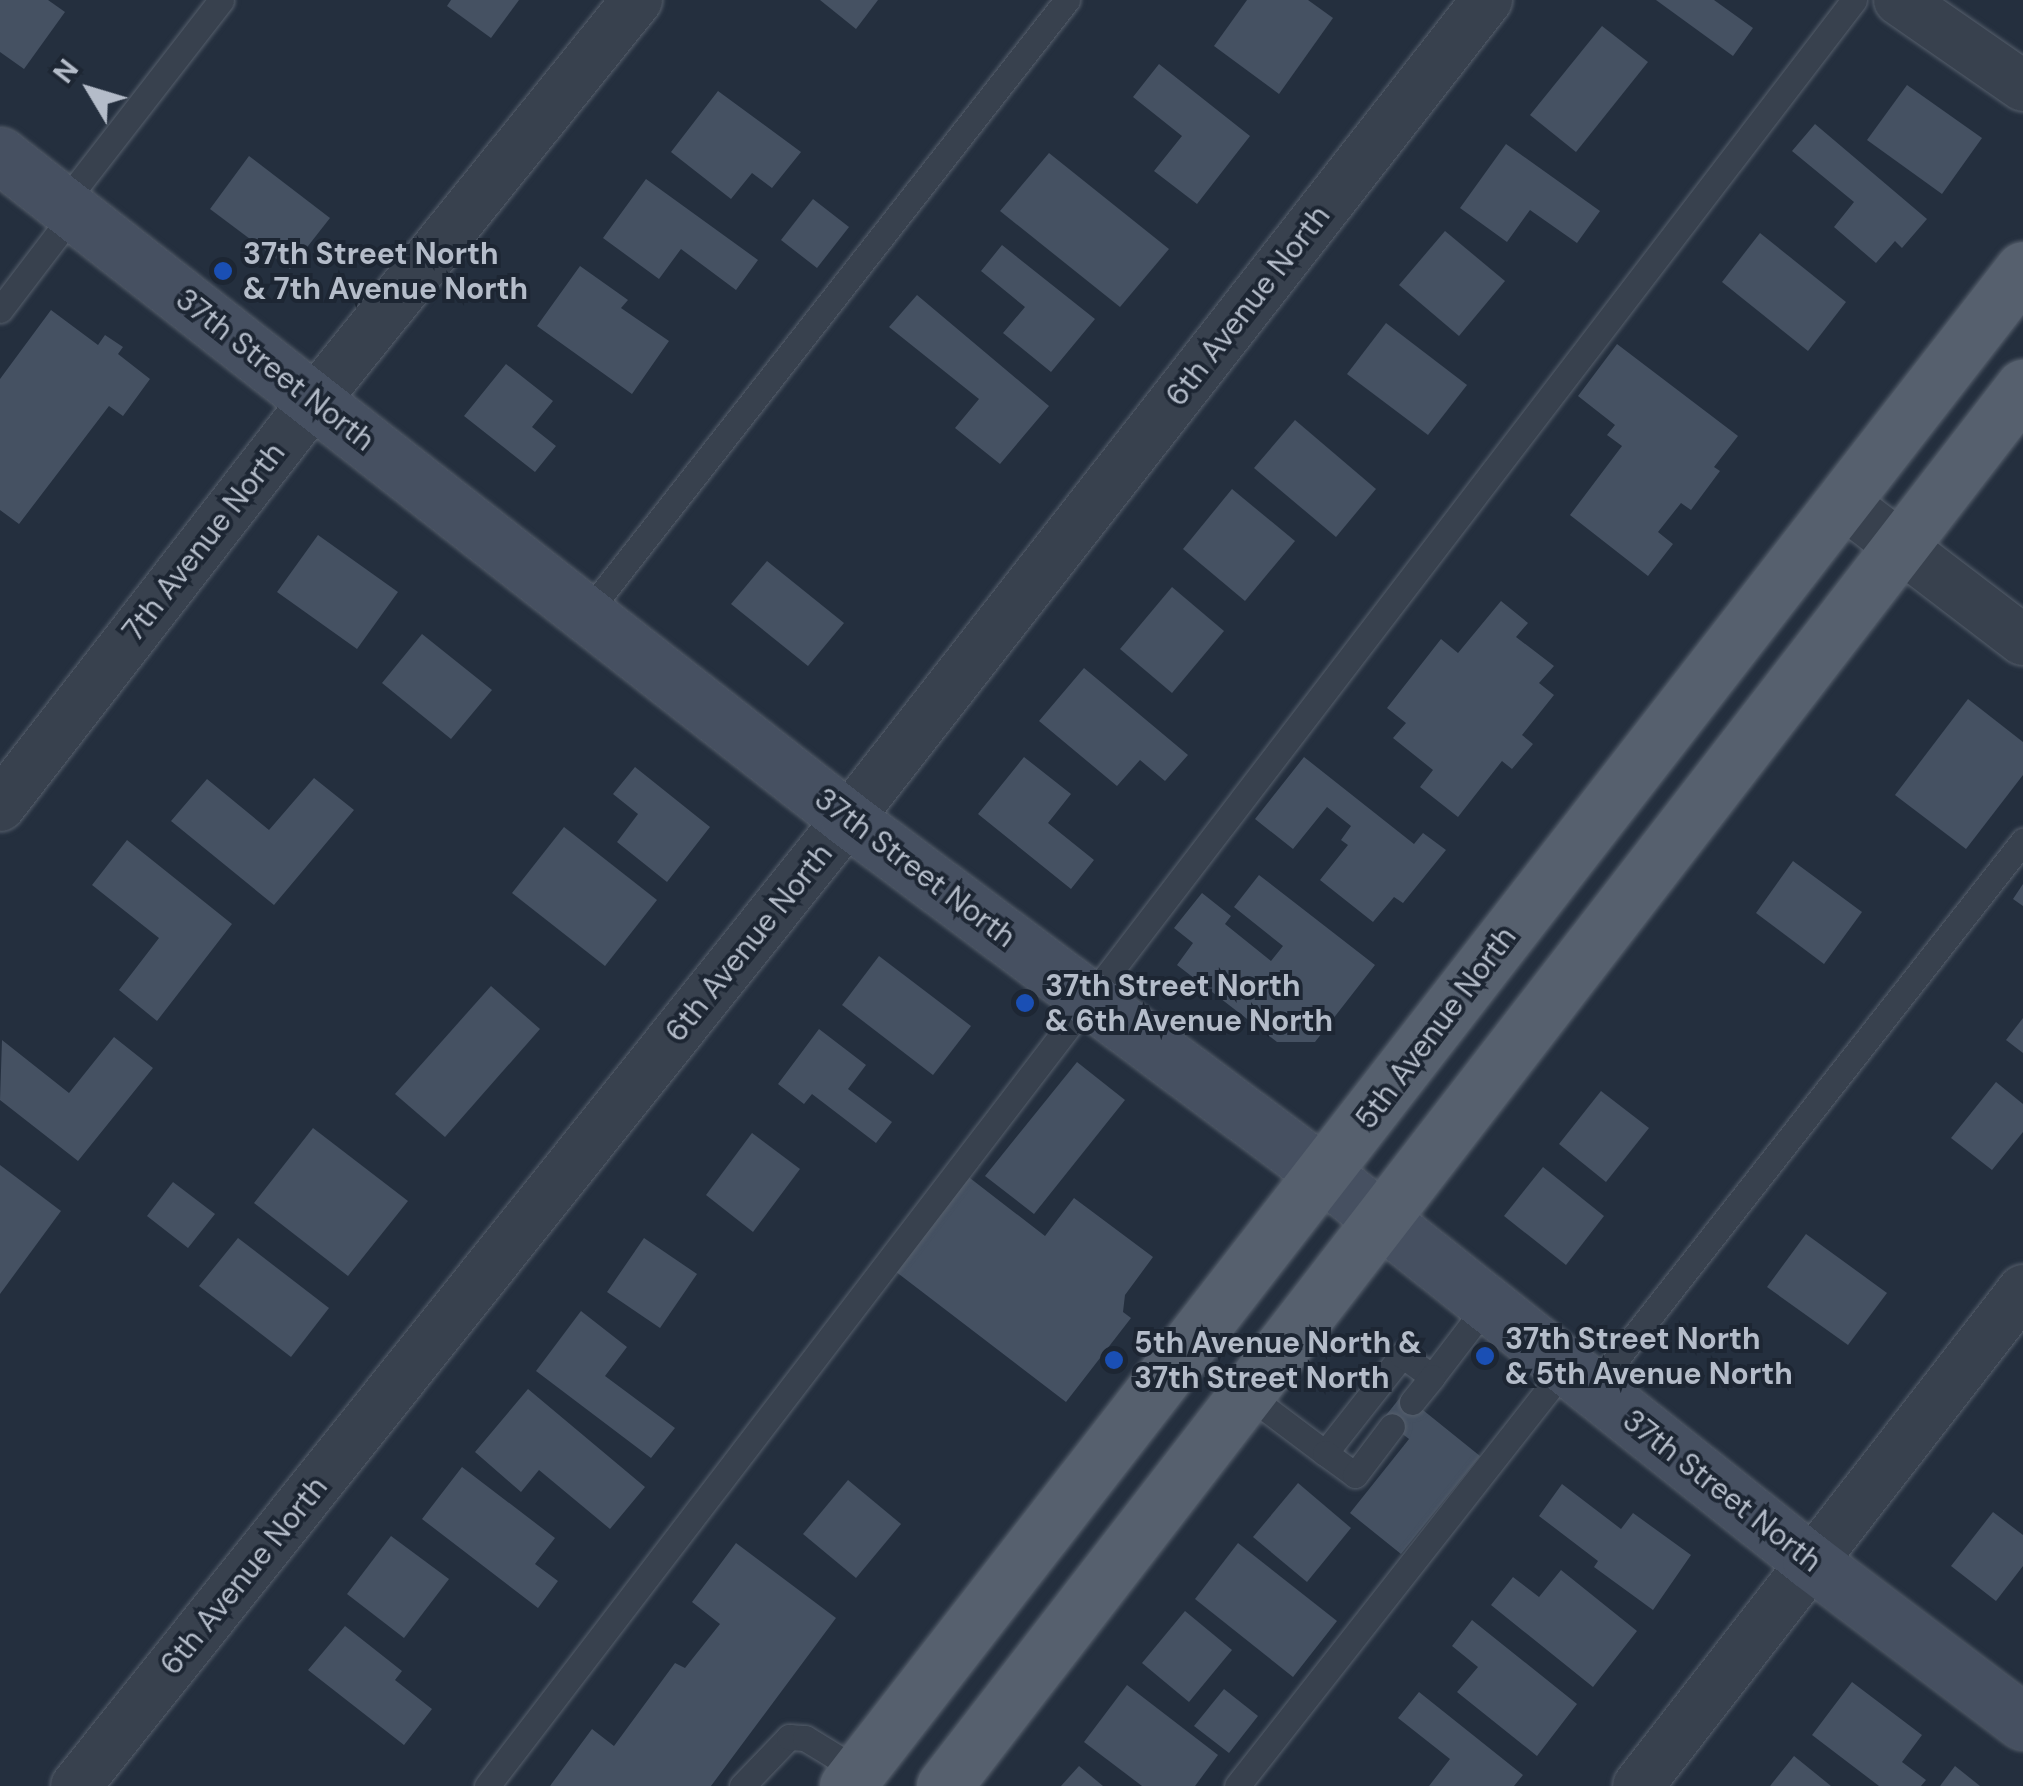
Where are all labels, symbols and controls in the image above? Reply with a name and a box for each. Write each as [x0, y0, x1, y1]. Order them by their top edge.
north arrow [40, 40, 140, 140]
text: N [45, 52, 87, 91]
street label: 6th Avenue North [1159, 199, 1337, 413]
place label: 37th Street North & 7th Avenue North [243, 236, 528, 306]
marker: 37th Street North & 7th Avenue North [212, 260, 234, 282]
street label: 37th Street North [169, 281, 381, 459]
street label: 7th Avenue North [115, 436, 293, 648]
street label: 37th Street North [808, 781, 1022, 955]
street label: 6th Avenue North [658, 837, 840, 1049]
street label: 5th Avenue North [1348, 920, 1524, 1136]
place label: 37th Street North & 6th Avenue North [1045, 968, 1333, 1038]
marker: 37th Street North & 6th Avenue North [1014, 992, 1036, 1014]
place label: 37th Street North & 5th Avenue North [1505, 1321, 1793, 1392]
place label: 5th Avenue North & 37th Street North [1134, 1325, 1422, 1396]
marker: 37th Street North & 5th Avenue North [1474, 1345, 1496, 1367]
marker: 5th Avenue North & 37th Street North [1103, 1349, 1125, 1371]
street label: 37th Street North [1616, 1402, 1828, 1580]
street label: 6th Avenue North [153, 1470, 335, 1682]

